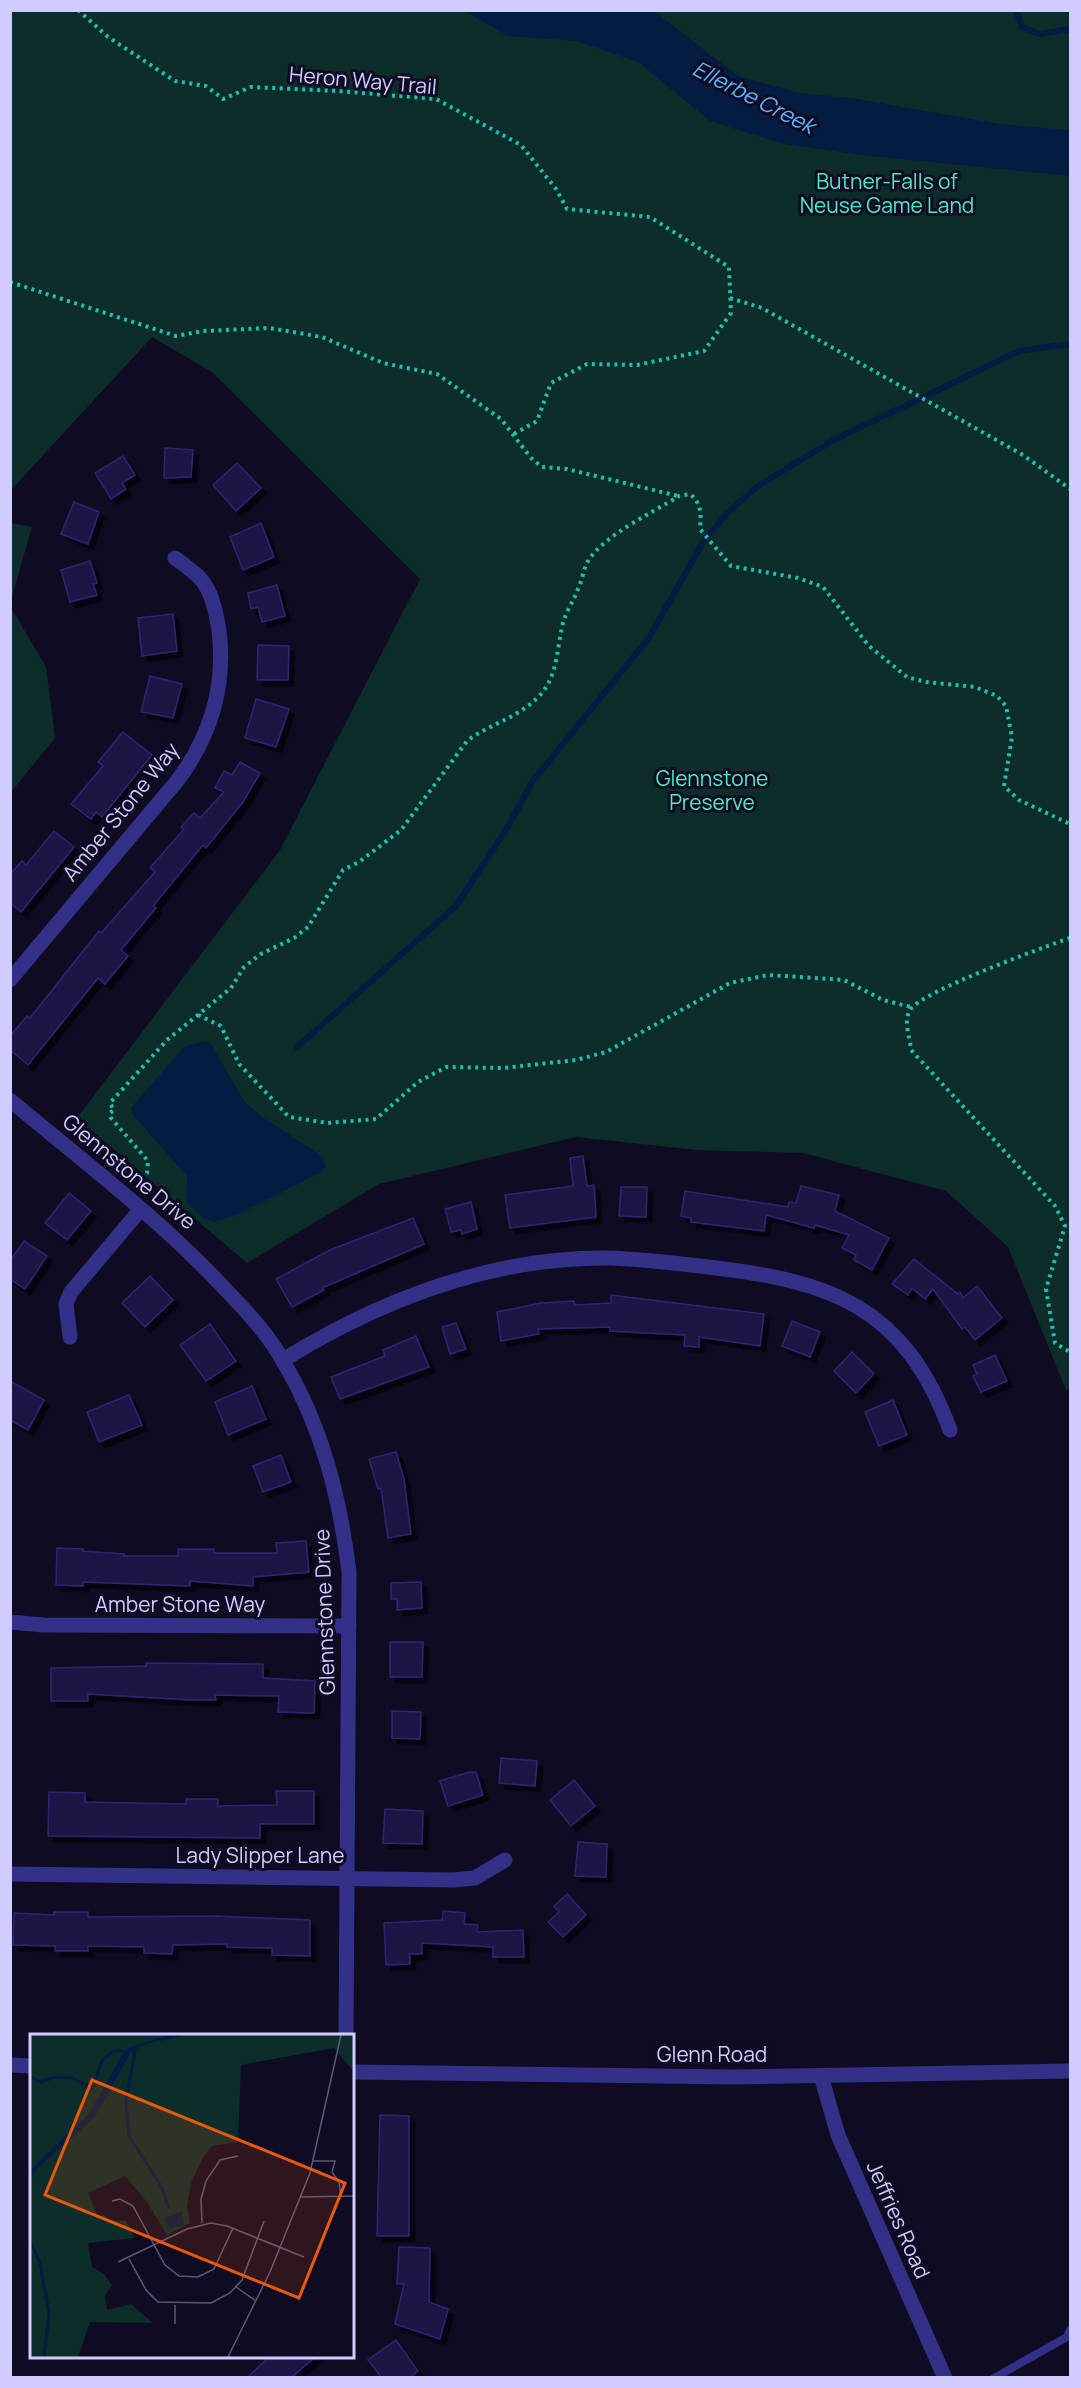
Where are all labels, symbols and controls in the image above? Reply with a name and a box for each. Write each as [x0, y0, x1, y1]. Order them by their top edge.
water label: Ellerbe Creek [688, 53, 823, 142]
street label: Heron Way Trail [288, 60, 438, 100]
park label: Butner-Falls of Neuse Game Land [800, 167, 974, 219]
street label: Amber Stone Way [56, 736, 185, 886]
park label: Glennstone Preserve [656, 764, 768, 816]
street label: Glennstone Drive [57, 1107, 202, 1235]
street label: Glennstone Drive [307, 1529, 341, 1695]
street label: Amber Stone Way [95, 1590, 265, 1618]
street label: Lady Slipper Lane [176, 1841, 344, 1869]
inset map [30, 2034, 354, 2358]
street label: Glenn Road [657, 2040, 767, 2068]
street label: Jeffries Road [861, 2156, 937, 2283]

